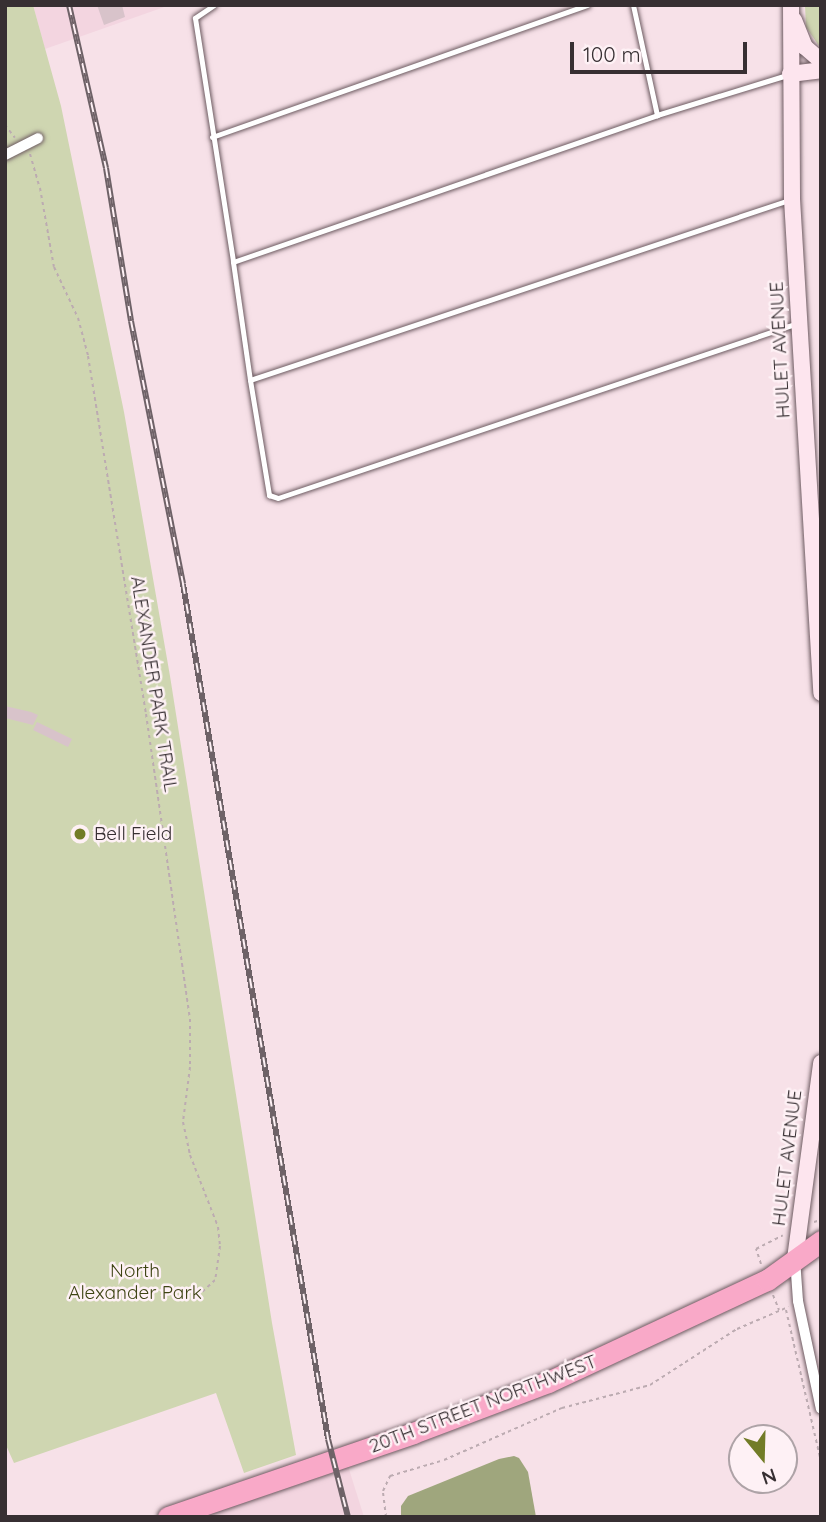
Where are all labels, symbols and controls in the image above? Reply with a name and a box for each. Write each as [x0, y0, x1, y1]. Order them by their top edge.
scale bar [574, 28, 751, 72]
text: 100 m [583, 41, 641, 67]
street label: HULET AVENUE [765, 281, 795, 419]
street label: ALEXANDER PARK TRAIL [126, 574, 182, 794]
place label: Bell Field [94, 823, 172, 845]
marker: Bell Field [72, 826, 88, 842]
street label: HULET AVENUE [767, 1089, 807, 1227]
park label: North Alexander Park [68, 1260, 202, 1304]
street label: 20TH STREET NORTHWEST [366, 1350, 600, 1458]
north arrow [728, 1424, 798, 1494]
text: N [759, 1463, 780, 1491]

